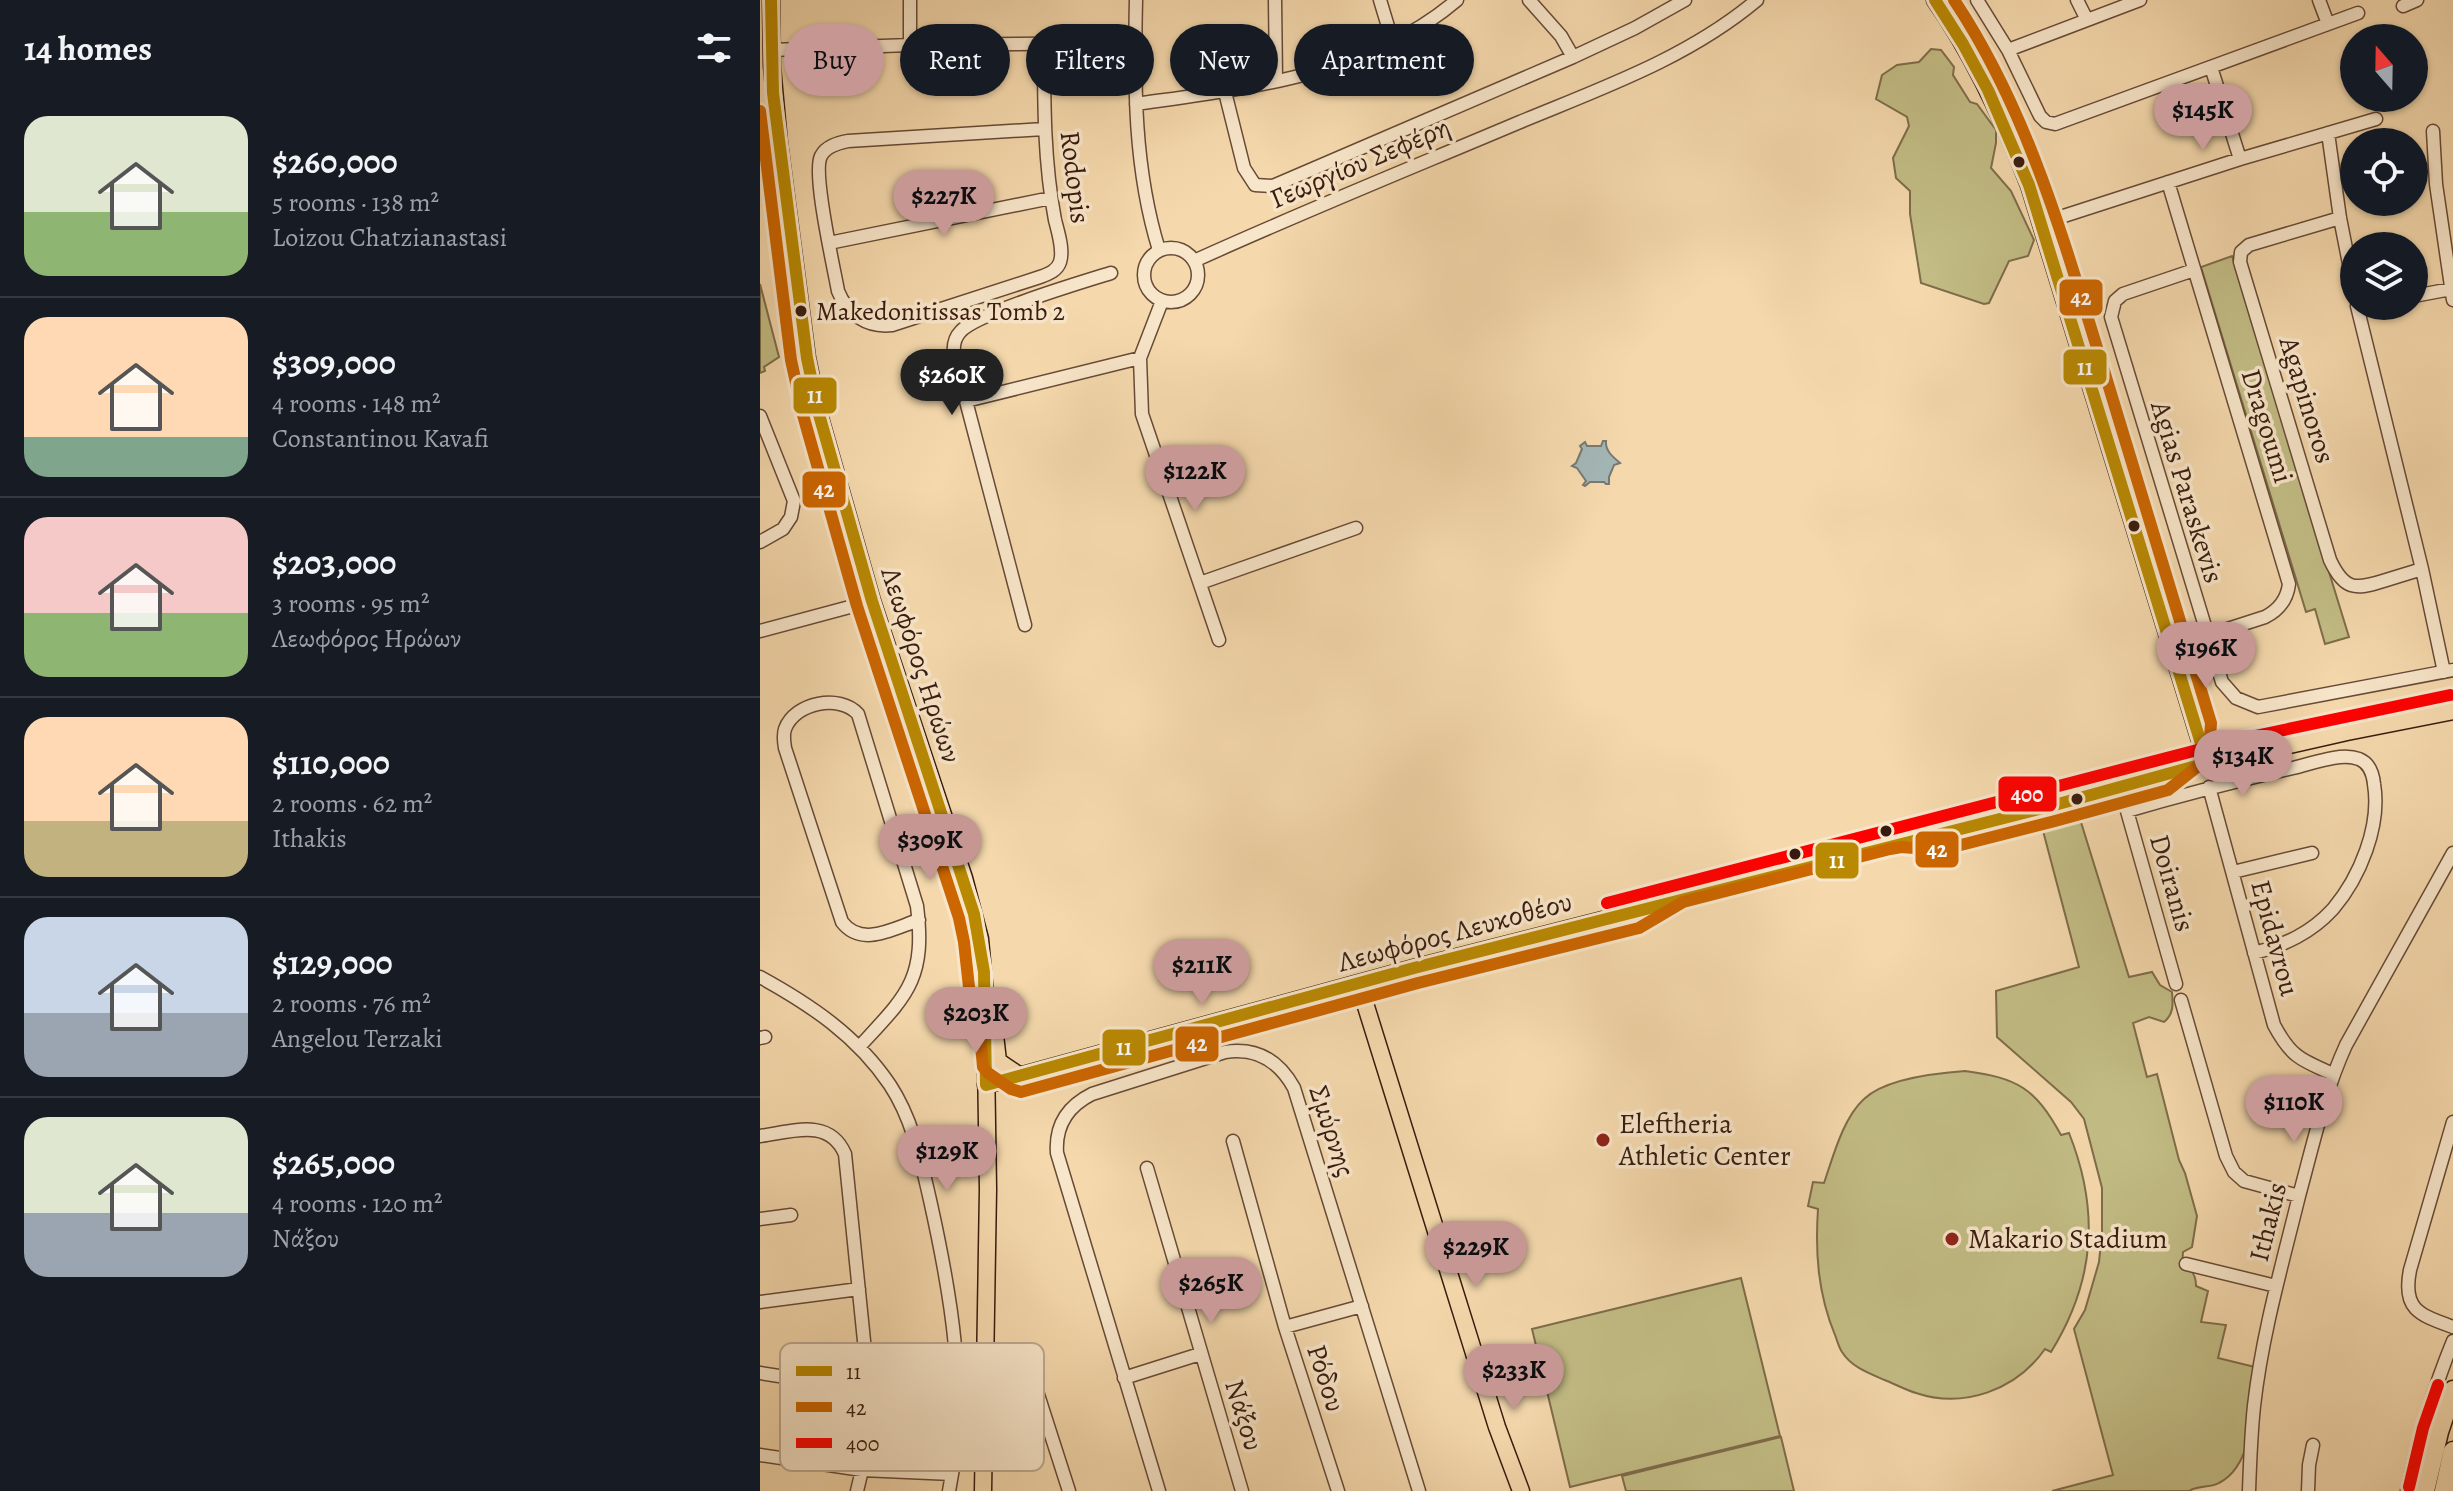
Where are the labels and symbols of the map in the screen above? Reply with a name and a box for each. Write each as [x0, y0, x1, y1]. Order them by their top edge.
north arrow [2340, 24, 2428, 112]
pin: $145K [2147, 84, 2259, 152]
street label: Γεωργίου Σεφέρη [1264, 108, 1456, 218]
street label: Rodopis [1050, 128, 1100, 226]
unlabelled marker [2011, 154, 2027, 170]
pin: $227K [888, 170, 1000, 238]
line badge: 42 [2058, 278, 2104, 317]
text: 42 [2071, 283, 2092, 313]
place label: Makedonitissas Tomb 2 [816, 294, 1065, 329]
marker: Makedonitissas Tomb 2 [793, 303, 809, 319]
street label: Agapinoros [2269, 331, 2344, 468]
line badge: 11 [2062, 348, 2108, 386]
pin: $260K [896, 349, 1008, 417]
text: 11 [2077, 353, 2093, 383]
street label: Dragoumi [2232, 364, 2302, 488]
line badge: 11 [792, 376, 838, 415]
text: 11 [807, 381, 823, 411]
street label: Agias Paraskevis [2141, 395, 2233, 588]
pin: $122K [1139, 445, 1251, 513]
line badge: 42 [801, 470, 847, 509]
text: 42 [814, 475, 835, 505]
unlabelled marker [2126, 518, 2142, 534]
street label: Λεωφόρος Ηρώων [871, 561, 971, 768]
pin: $196K [2150, 622, 2262, 690]
pin: $134K [2187, 730, 2299, 798]
line badge: 400 [1997, 775, 2058, 813]
text: 400 [2011, 780, 2043, 810]
unlabelled marker [2069, 791, 2085, 807]
pin: $309K [874, 814, 986, 882]
unlabelled marker [1878, 823, 1894, 839]
line badge: 42 [1914, 830, 1960, 869]
street label: Doiranis [2140, 830, 2204, 936]
text: 42 [1927, 835, 1948, 865]
line badge: 11 [1814, 841, 1860, 880]
unlabelled marker [1787, 846, 1803, 862]
text: 11 [1829, 846, 1845, 876]
street label: Epidavrou [2241, 876, 2309, 1001]
street label: Λεωφόρος Λευκοθέου [1333, 882, 1576, 982]
pin: $211K [1146, 939, 1258, 1007]
pin: $203K [920, 987, 1032, 1055]
line badge: 42 [1174, 1025, 1220, 1063]
line badge: 11 [1101, 1028, 1147, 1067]
text: 42 [1187, 1029, 1208, 1059]
text: 11 [1116, 1033, 1132, 1063]
pin: $110K [2238, 1076, 2350, 1144]
street label: Σμύρνης [1299, 1081, 1365, 1181]
place label: Eleftheria Athletic Center [1618, 1105, 1791, 1175]
pin: $129K [891, 1125, 1003, 1193]
marker: Eleftheria Athletic Center [1594, 1131, 1612, 1149]
street label: Ithakis [2240, 1178, 2296, 1266]
place label: Makario Stadium [1968, 1220, 2168, 1258]
pin: $229K [1420, 1221, 1532, 1289]
marker: Makario Stadium [1943, 1230, 1961, 1248]
pin: $265K [1155, 1257, 1267, 1325]
street label: Ρόδου [1297, 1340, 1355, 1416]
legend [780, 1343, 1044, 1471]
pin: $233K [1458, 1344, 1570, 1412]
text: 11 [846, 1357, 861, 1387]
street label: Νάξου [1215, 1375, 1273, 1455]
text: 42 [846, 1393, 866, 1423]
text: 400 [846, 1429, 879, 1459]

